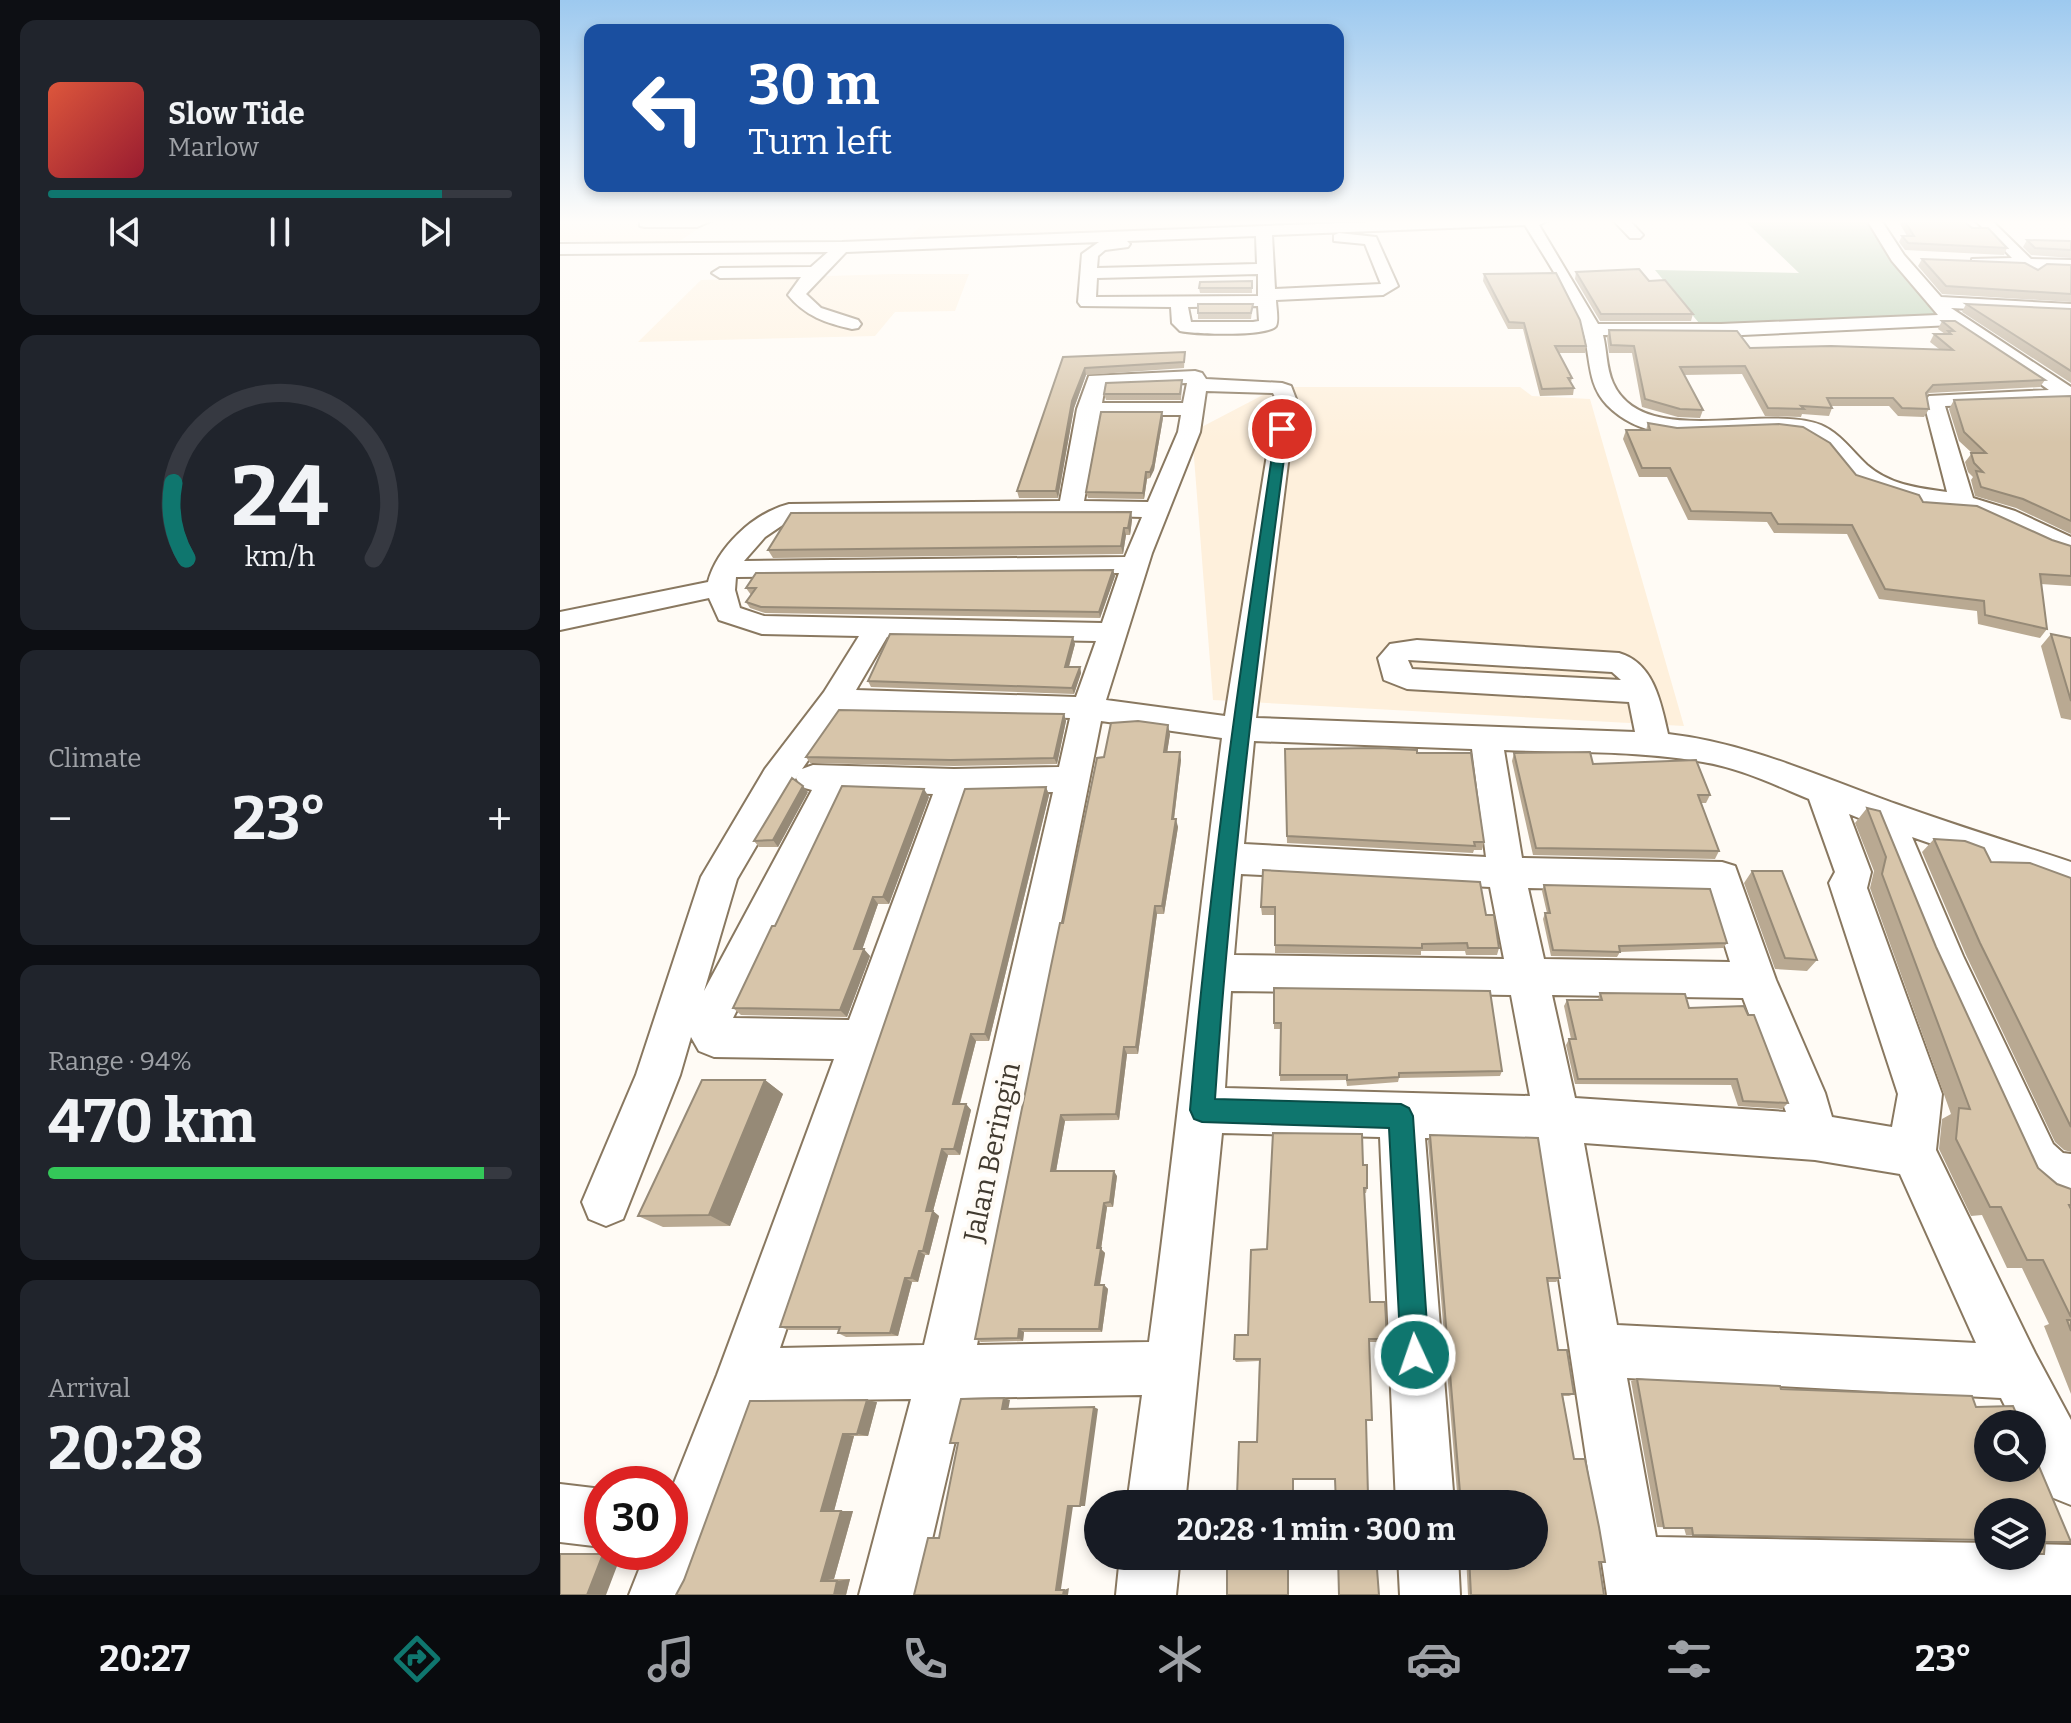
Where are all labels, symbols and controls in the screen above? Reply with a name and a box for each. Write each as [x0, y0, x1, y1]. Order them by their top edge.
text: 30 m [748, 52, 879, 119]
icon: left [616, 56, 720, 160]
text: Slow Tide [168, 96, 305, 132]
text: Turn left [748, 120, 892, 164]
text: Marlow [168, 132, 259, 163]
icon: previous [103, 210, 147, 254]
icon: pause [258, 210, 302, 254]
icon: next [413, 210, 457, 254]
pin [1248, 395, 1316, 463]
icon: arrive [1260, 407, 1304, 451]
text: 24 [231, 446, 329, 546]
text: km/h [245, 539, 316, 574]
text: Climate [48, 743, 142, 774]
text: 23° [232, 783, 327, 855]
text: − [48, 793, 72, 846]
text: + [487, 793, 512, 846]
text: Range · 94% [48, 1046, 192, 1077]
street label: Jalan Beringin [957, 1059, 1027, 1246]
text: 470 km [48, 1086, 256, 1158]
position arrow [1373, 1313, 1457, 1397]
text: Arrival [48, 1373, 130, 1404]
map controls [1974, 1410, 2046, 1570]
button: search [1974, 1410, 2046, 1482]
text: 20:28 [48, 1413, 204, 1485]
speed limit sign: 30 [584, 1466, 688, 1570]
button: layers [1974, 1498, 2046, 1570]
text: 20:28 · 1 min · 300 m [1177, 1512, 1455, 1548]
icon: directions [389, 1631, 445, 1687]
icon: music [643, 1631, 699, 1687]
icon: phone [897, 1631, 953, 1687]
icon: climate [1152, 1631, 1208, 1687]
icon: car [1406, 1631, 1462, 1687]
icon: filters [1661, 1631, 1717, 1687]
text: 20:27 [99, 1637, 190, 1681]
text: 23° [1915, 1637, 1972, 1681]

